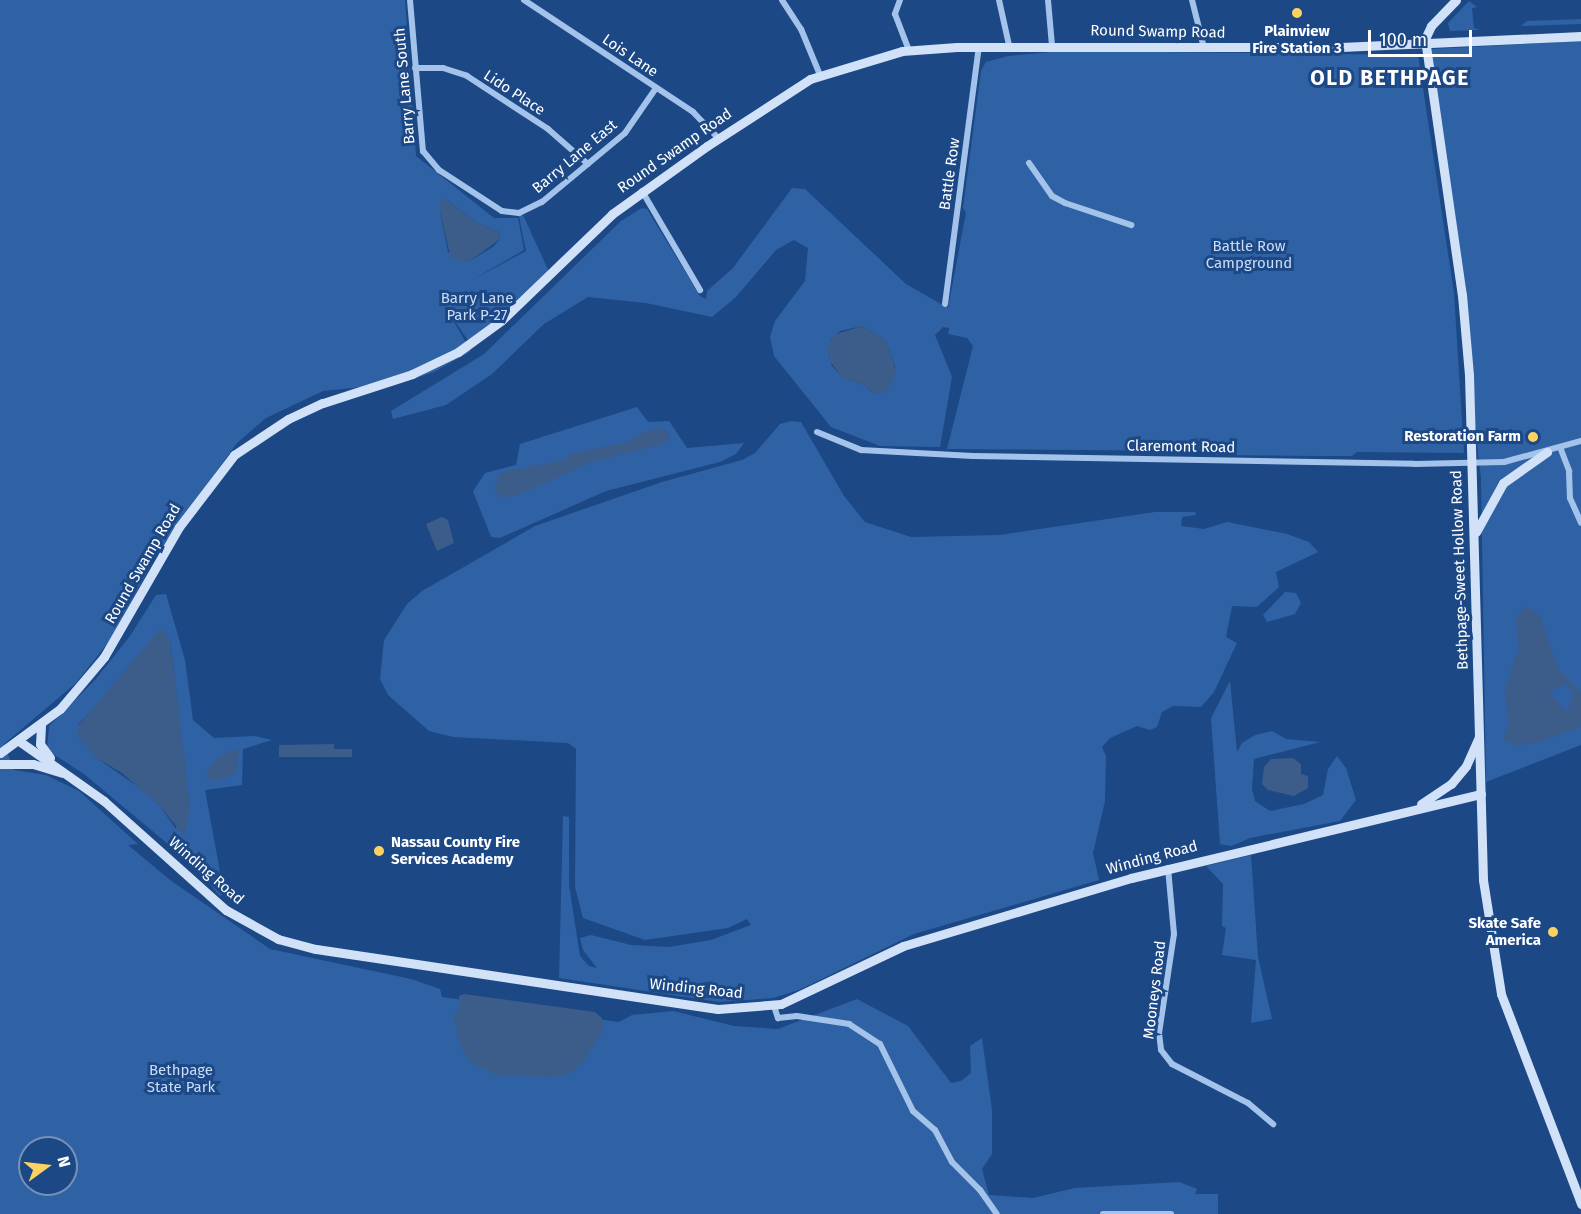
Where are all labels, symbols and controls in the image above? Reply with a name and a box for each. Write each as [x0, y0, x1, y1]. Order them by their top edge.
marker: Plainview Fire Station 3 [1290, 6, 1304, 20]
scale bar [1371, 18, 1474, 56]
street label: Round Swamp Road [1090, 22, 1226, 42]
place label: Plainview Fire Station 3 [1252, 22, 1342, 57]
street label: Barry Lane South [391, 27, 419, 145]
text: 100 m [1379, 29, 1427, 51]
street label: Lois Lane [599, 31, 661, 81]
district label: OLD BETHPAGE [1310, 65, 1470, 91]
street label: Lido Place [480, 67, 548, 119]
street label: Round Swamp Road [614, 105, 736, 197]
street label: Barry Lane East [529, 116, 621, 198]
street label: Battle Row [936, 137, 964, 211]
park label: Battle Row Campground [1206, 237, 1292, 272]
park label: Barry Lane Park P-27 [441, 289, 513, 324]
place label: Restoration Farm [1404, 428, 1521, 446]
marker: Restoration Farm [1526, 430, 1540, 444]
street label: Claremont Road [1127, 437, 1235, 457]
street label: Bethpage-Sweet Hollow Road [1448, 470, 1472, 670]
street label: Round Swamp Road [101, 501, 185, 627]
street label: Winding Road [165, 833, 247, 909]
place label: Nassau County Fire Services Academy [391, 833, 520, 868]
street label: Winding Road [1104, 837, 1200, 879]
marker: Nassau County Fire Services Academy [372, 844, 386, 858]
place label: Skate Safe America [1469, 914, 1541, 949]
marker: Skate Safe America [1546, 925, 1560, 939]
street label: Mooneys Road [1140, 940, 1170, 1040]
street label: Winding Road [648, 975, 744, 1003]
park label: Bethpage State Park [147, 1061, 215, 1096]
north arrow [18, 1136, 78, 1196]
text: N [53, 1154, 74, 1169]

